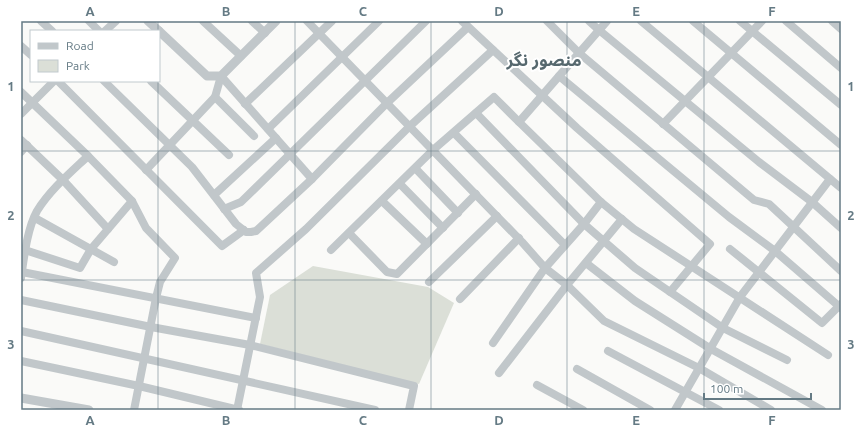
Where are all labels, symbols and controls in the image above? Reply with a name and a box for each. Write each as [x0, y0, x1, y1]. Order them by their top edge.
text: A [85, 4, 95, 18]
text: B [222, 4, 231, 18]
text: C [359, 4, 368, 18]
text: D [494, 4, 504, 18]
text: E [632, 4, 640, 18]
text: F [768, 4, 776, 18]
legend [30, 30, 160, 82]
text: Road [66, 39, 94, 52]
district label: منصور نگر [505, 50, 582, 70]
text: Park [66, 59, 90, 72]
text: 1 [7, 79, 15, 93]
text: 1 [847, 79, 855, 93]
text: 2 [7, 208, 15, 222]
text: 2 [847, 208, 855, 222]
text: 3 [7, 337, 15, 351]
text: 3 [847, 337, 855, 351]
scale bar [704, 375, 811, 401]
text: 100 m [710, 382, 743, 395]
text: A [85, 413, 95, 427]
text: B [222, 413, 231, 427]
text: C [359, 413, 368, 427]
text: D [494, 413, 504, 427]
text: E [632, 413, 640, 427]
text: F [768, 413, 776, 427]

